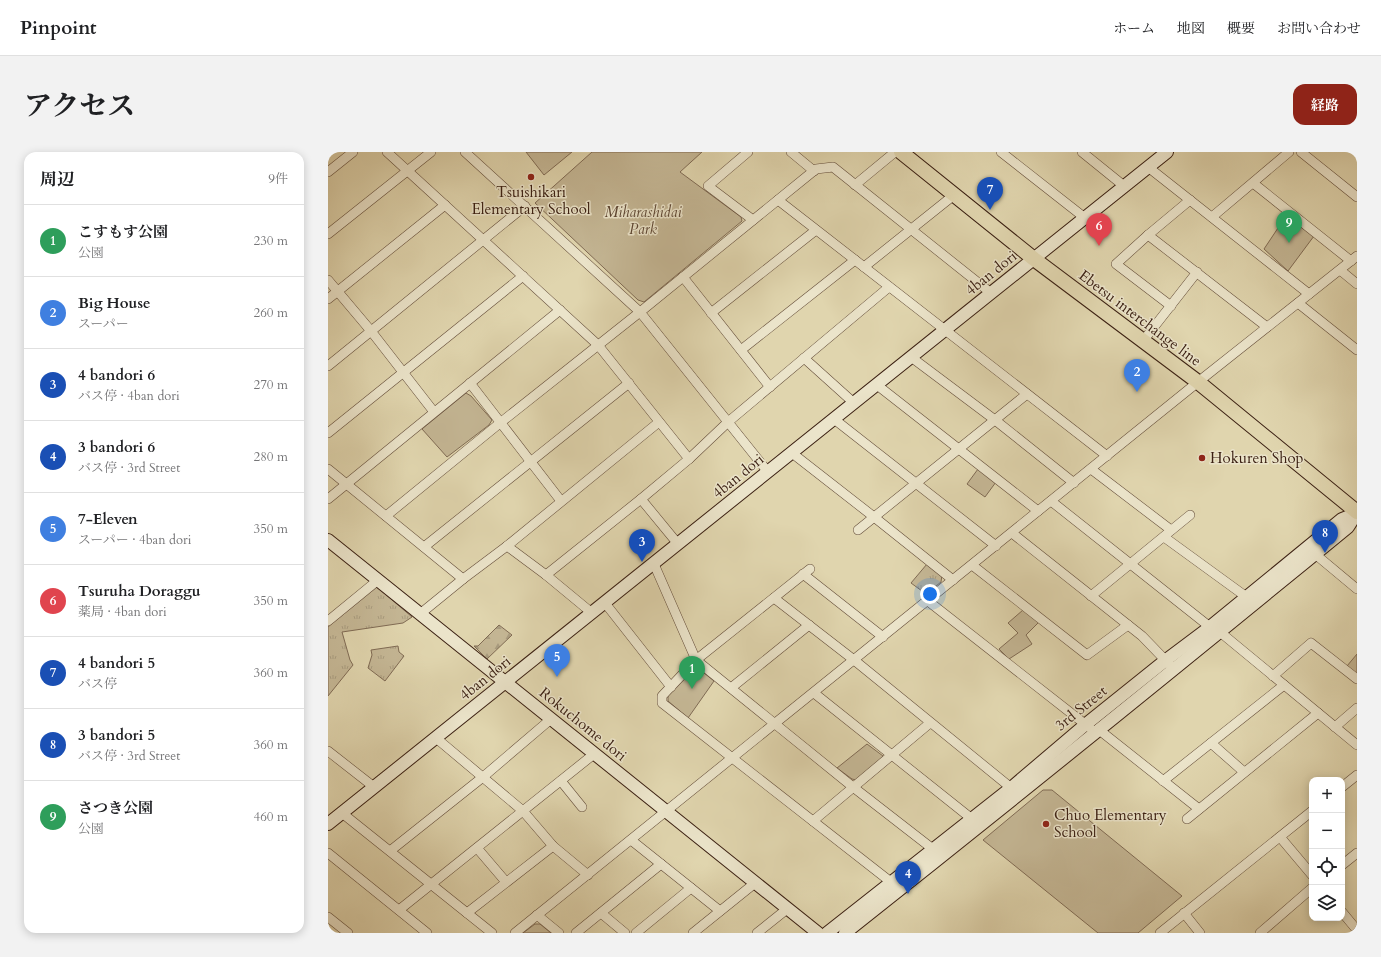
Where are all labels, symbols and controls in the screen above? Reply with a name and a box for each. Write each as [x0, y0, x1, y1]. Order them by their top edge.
text: Pinpoint [20, 15, 97, 41]
text: ホーム [1113, 19, 1155, 38]
text: 地図 [1177, 19, 1205, 38]
text: 概要 [1227, 19, 1255, 38]
text: お問い合わせ [1277, 19, 1361, 38]
button: 経路 [1293, 84, 1357, 125]
text: アクセス [24, 87, 135, 125]
text: 周辺 [40, 168, 74, 191]
text: 9件 [268, 170, 288, 188]
marker: Tsuishikari Elementary School [526, 172, 536, 182]
pin: 7 [977, 177, 1003, 210]
place label: Tsuishikari Elementary School [471, 182, 591, 219]
park label: Miharashidai Park [604, 202, 683, 239]
pin: 9 [1276, 210, 1302, 243]
pin: 6 [1086, 213, 1112, 246]
text: こすもす公園 [78, 222, 168, 242]
text: 1 [50, 232, 56, 250]
text: 230 m [254, 232, 288, 250]
text: 公園 [78, 244, 104, 262]
street label: 4ban dori [961, 246, 1021, 300]
street label: Ebetsu interchange line [1075, 265, 1206, 371]
text: Big House [78, 293, 150, 313]
text: 2 [50, 304, 56, 322]
text: 260 m [254, 304, 288, 322]
text: スーパー [78, 315, 129, 333]
pin: 2 [1124, 359, 1150, 392]
text: 4 bandori 6 [78, 365, 155, 385]
text: 3 [50, 376, 56, 394]
text: 270 m [254, 376, 288, 394]
text: バス停 · 4ban dori [78, 387, 180, 405]
text: 3 bandori 6 [78, 437, 155, 457]
text: 4 [50, 448, 56, 466]
text: 280 m [254, 448, 288, 466]
place label: Hokuren Shop [1210, 448, 1304, 468]
street label: 4ban dori [708, 449, 768, 503]
marker: Hokuren Shop [1197, 453, 1207, 463]
text: バス停 · 3rd Street [78, 459, 180, 477]
text: 7-Eleven [78, 509, 138, 529]
text: 5 [50, 520, 56, 538]
text: 350 m [254, 520, 288, 538]
pin: 8 [1312, 520, 1338, 553]
pin: 3 [629, 529, 655, 562]
text: スーパー · 4ban dori [78, 531, 191, 549]
text: Tsuruha Doraggu [78, 581, 201, 601]
your location [920, 584, 940, 604]
text: 6 [50, 592, 56, 610]
text: 350 m [254, 592, 288, 610]
text: 薬局 · 4ban dori [78, 603, 167, 621]
pin: 5 [544, 644, 570, 677]
street label: 4ban dori [455, 651, 515, 705]
text: 4 bandori 5 [78, 653, 155, 673]
pin: 1 [679, 656, 705, 689]
text: 7 [50, 664, 56, 682]
text: 360 m [254, 664, 288, 682]
text: バス停 [78, 675, 117, 693]
street label: 3rd Street [1051, 681, 1111, 735]
street label: Rokuchome dori [535, 682, 631, 766]
text: 3 bandori 5 [78, 725, 155, 745]
text: 8 [50, 736, 56, 754]
text: 360 m [254, 736, 288, 754]
text: バス停 · 3rd Street [78, 747, 180, 765]
map controls [1309, 777, 1345, 921]
button: + [1309, 777, 1345, 813]
text: さつき公園 [78, 798, 153, 818]
place label: Chuo Elementary School [1054, 805, 1167, 842]
text: 9 [50, 808, 56, 826]
text: 460 m [254, 808, 288, 826]
button: − [1309, 813, 1345, 849]
marker: Chuo Elementary School [1041, 819, 1051, 829]
text: 公園 [78, 820, 104, 838]
button: locate [1309, 849, 1345, 885]
pin: 4 [895, 861, 921, 894]
button: layers [1309, 885, 1345, 921]

